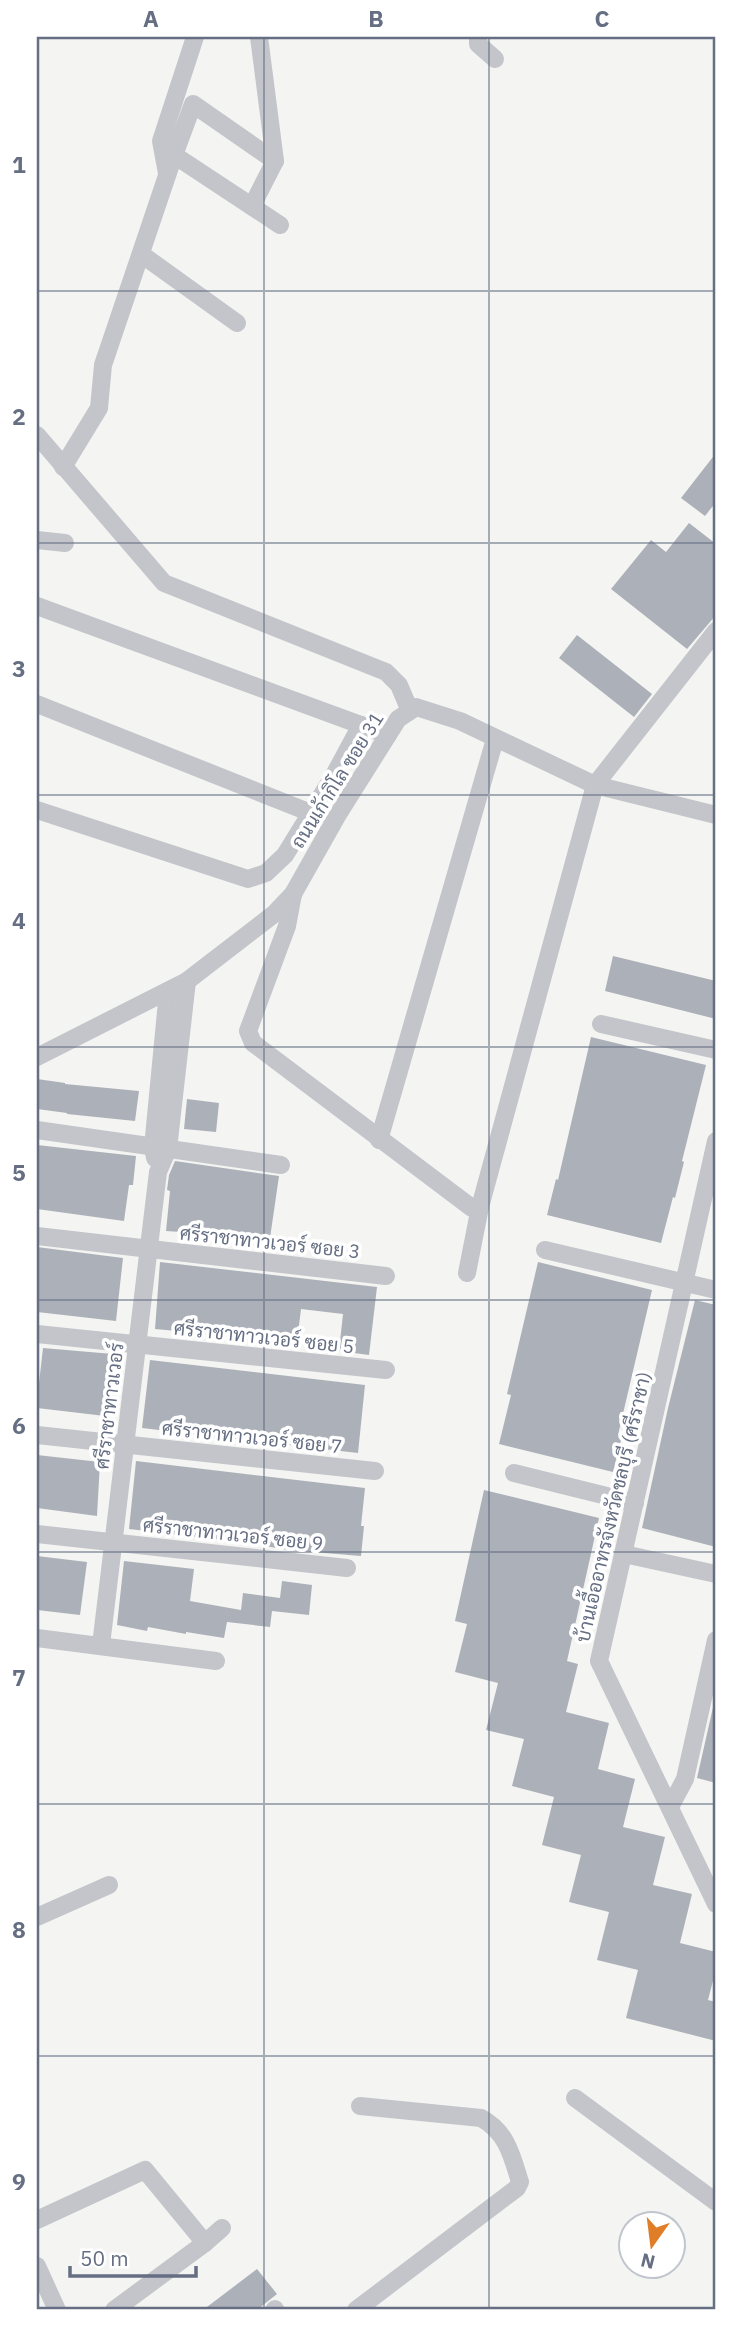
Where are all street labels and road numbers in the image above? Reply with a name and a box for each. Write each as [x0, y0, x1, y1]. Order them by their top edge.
street label: ถนนเก้ากิโล ซอย 31 [286, 708, 388, 852]
street label: ศรีราชาทาวเวอร์ ซอย 3 [179, 1221, 361, 1263]
street label: ศรีราชาทาวเวอร์ ซอย 5 [173, 1316, 355, 1358]
street label: ศรีราชาทาวเวอร์ [89, 1341, 129, 1471]
street label: บ้านเอื้ออาทรจังหวัดชลบุรี (ศรีราชา) [564, 1368, 657, 1645]
street label: ศรีราชาทาวเวอร์ ซอย 7 [161, 1416, 343, 1458]
street label: ศรีราชาทาวเวอร์ ซอย 9 [142, 1513, 324, 1555]

